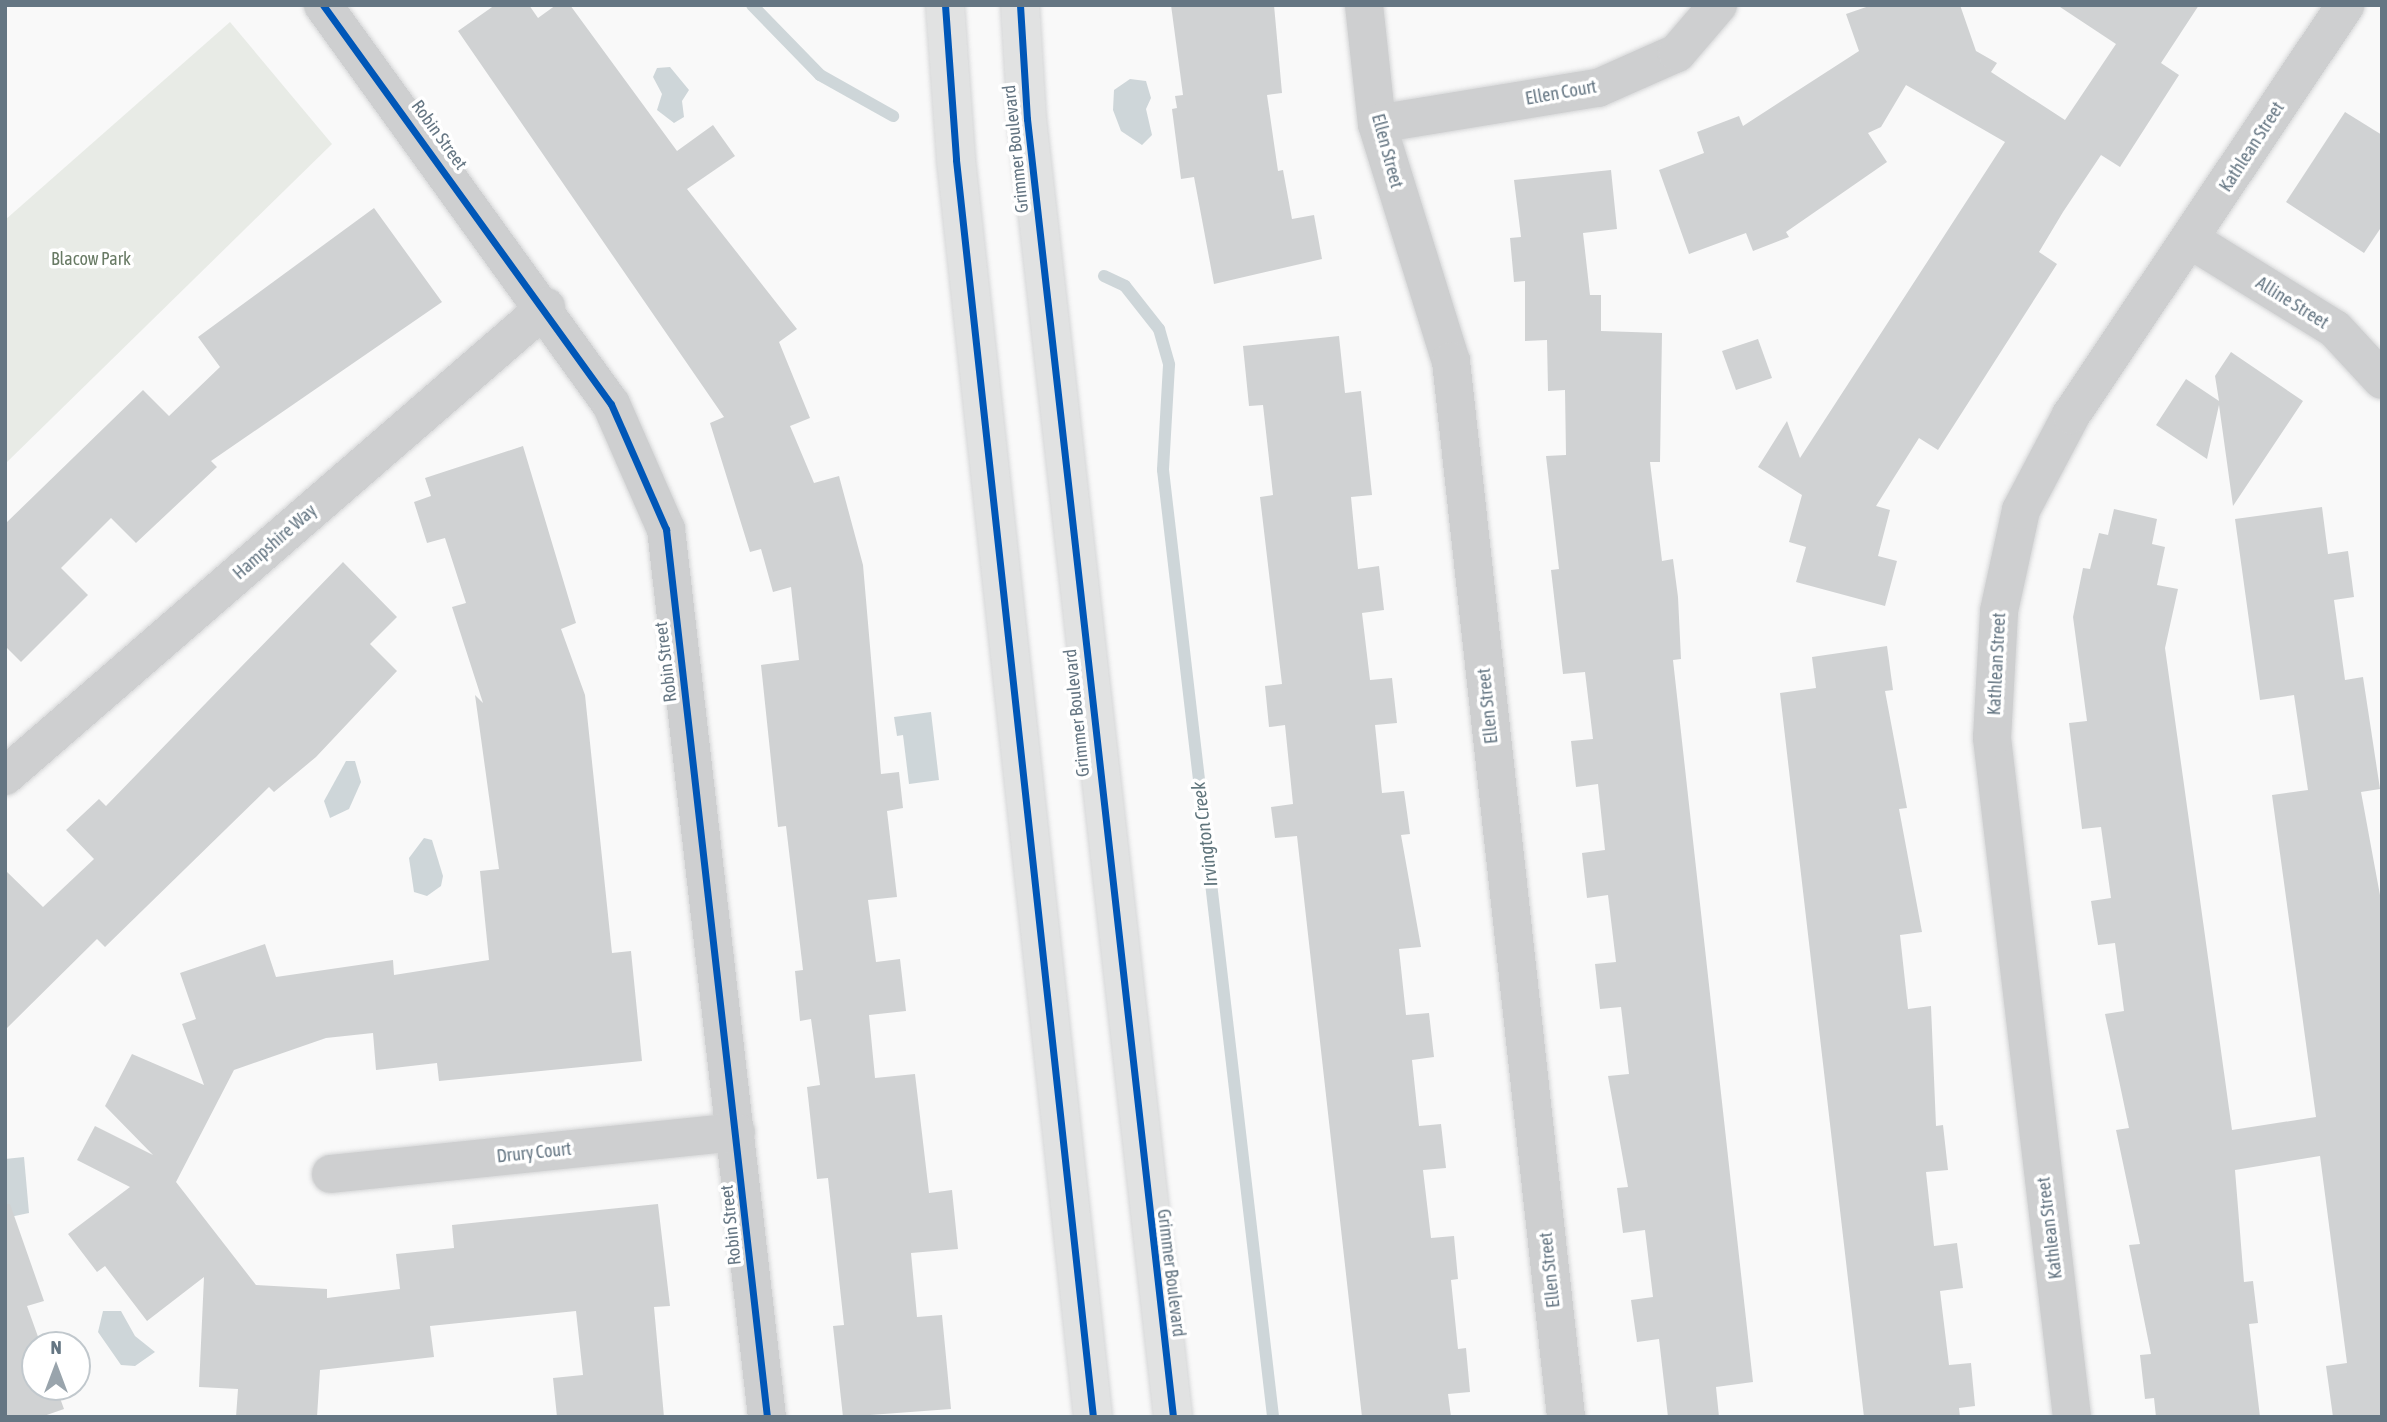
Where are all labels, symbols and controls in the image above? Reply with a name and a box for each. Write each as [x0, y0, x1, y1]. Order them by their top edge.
street label: Ellen Court [1524, 76, 1598, 110]
street label: Grimmer Boulevard [999, 84, 1033, 214]
street label: Robin Street [407, 96, 471, 174]
street label: Kathlean Street [2215, 98, 2289, 196]
street label: Ellen Street [1367, 112, 1407, 190]
park label: Blacow Park [51, 248, 131, 270]
street label: Alline Street [2252, 272, 2332, 334]
street label: Hampshire Way [229, 500, 321, 584]
street label: Kathlean Street [1984, 612, 2010, 716]
street label: Robin Street [650, 621, 682, 703]
street label: Grimmer Boulevard [1060, 648, 1094, 778]
street label: Ellen Street [1473, 667, 1503, 745]
water label: Irvington Creek [1187, 780, 1223, 888]
street label: Drury Court [496, 1138, 572, 1168]
street label: Kathlean Street [2033, 1176, 2067, 1280]
street label: Robin Street [716, 1184, 746, 1266]
street label: Grimmer Boulevard [1152, 1208, 1190, 1338]
street label: Ellen Street [1535, 1231, 1565, 1309]
north arrow [21, 1331, 91, 1401]
text: N [50, 1336, 62, 1358]

